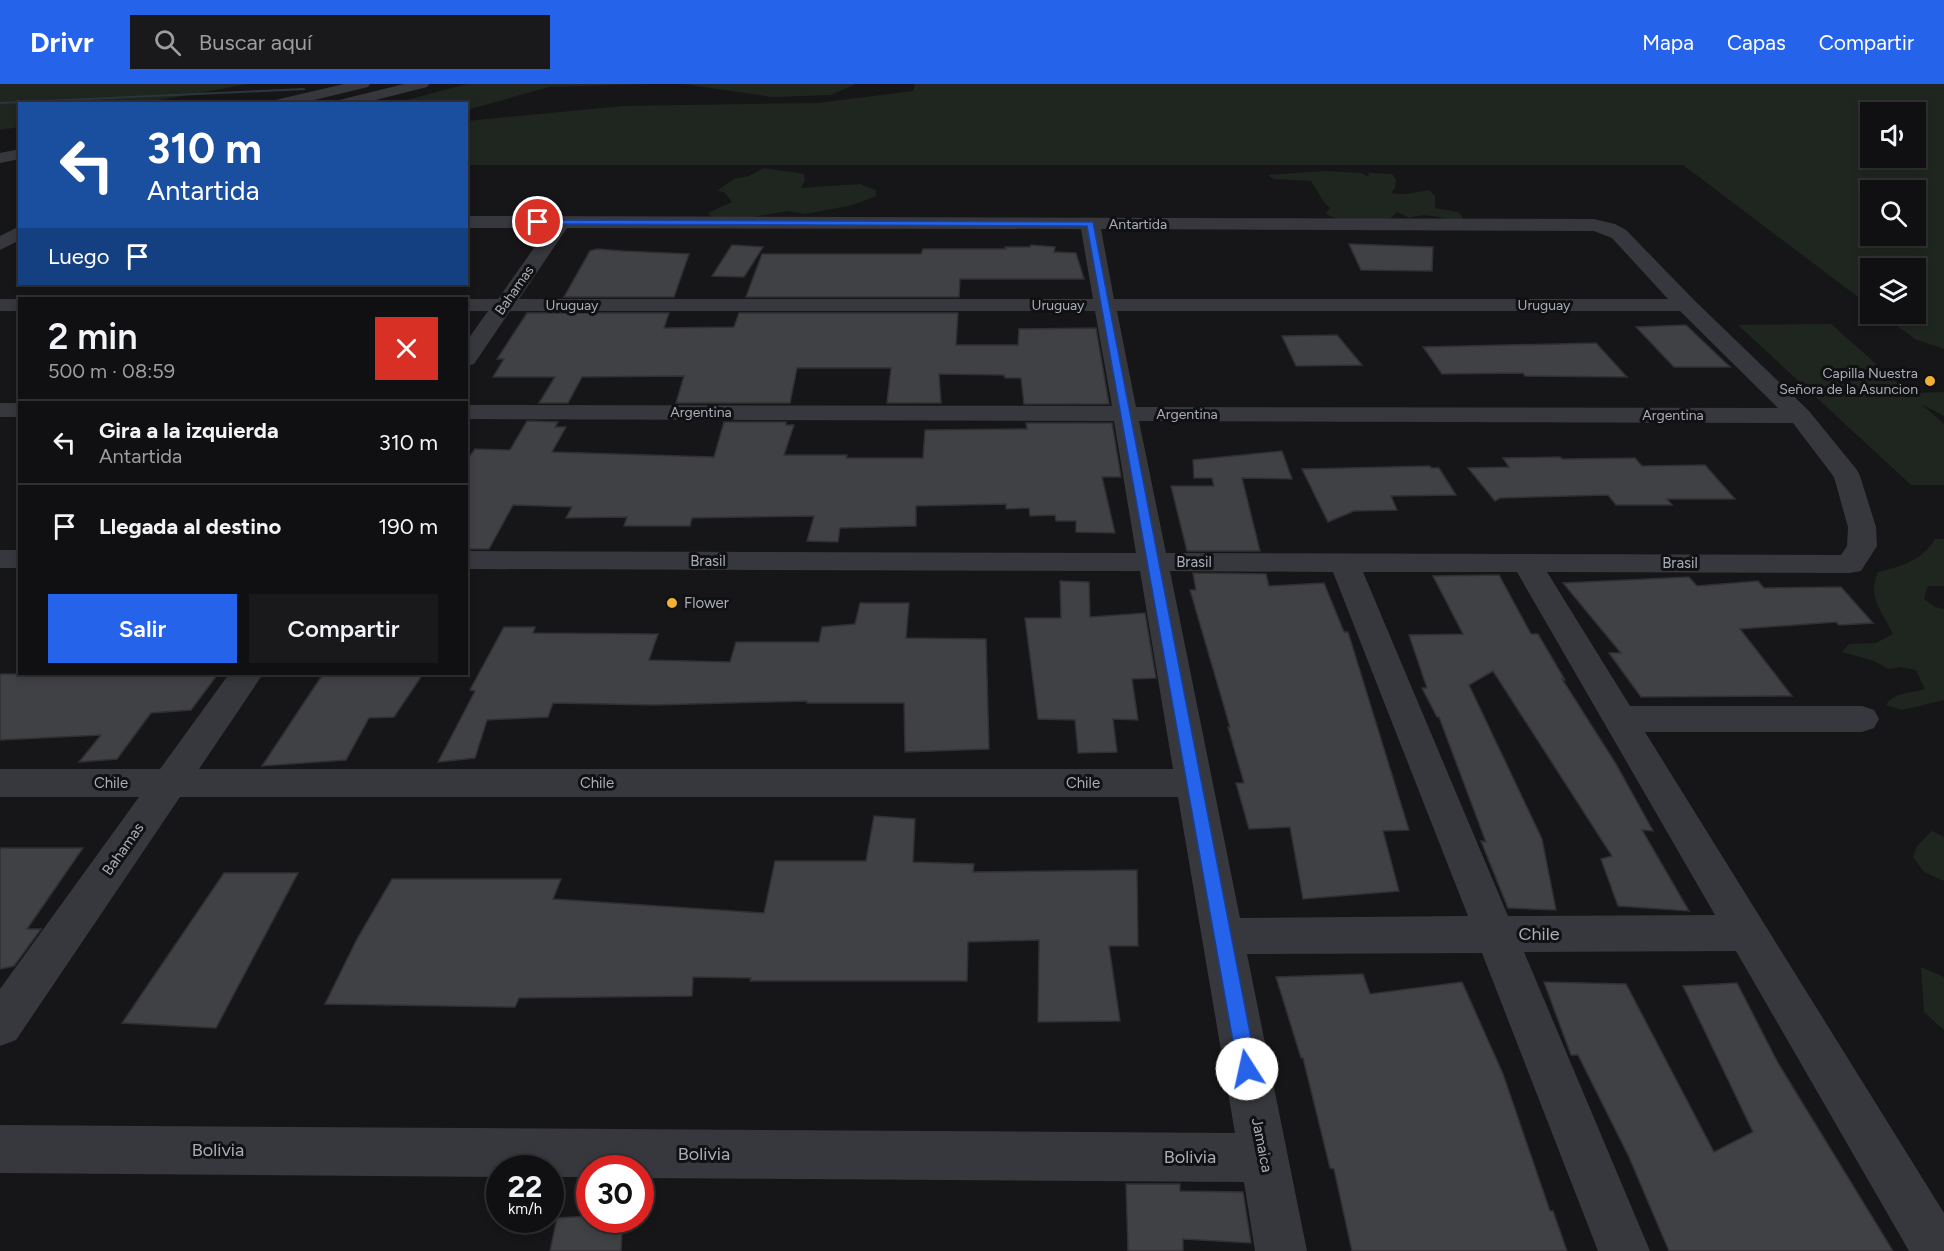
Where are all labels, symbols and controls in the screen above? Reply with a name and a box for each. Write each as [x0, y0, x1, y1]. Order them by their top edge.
search box [130, 15, 550, 69]
text: Drivr [30, 25, 94, 59]
icon: search [151, 26, 184, 59]
text: Buscar aquí [199, 29, 312, 56]
text: Mapa [1642, 30, 1694, 55]
text: Capas [1727, 30, 1786, 55]
text: Compartir [1819, 30, 1914, 55]
map controls [1860, 102, 1926, 324]
button: sound [1860, 102, 1926, 168]
text: 310 m [147, 123, 262, 174]
icon: left [48, 126, 126, 204]
text: Antartida [147, 174, 259, 207]
button: search [1860, 180, 1926, 246]
pin [512, 196, 563, 247]
icon: arrive [521, 205, 554, 238]
street label: Antartida [1109, 216, 1167, 233]
icon: arrive [121, 240, 154, 273]
text: Luego [48, 243, 109, 270]
button: layers [1860, 258, 1926, 324]
street label: Bahamas [491, 262, 537, 318]
street label: Uruguay [546, 297, 599, 314]
street label: Uruguay [1032, 297, 1085, 314]
street label: Uruguay [1518, 297, 1571, 314]
text: 2 min [48, 315, 138, 358]
button: close [375, 317, 438, 380]
text: 500 m · 08:59 [48, 359, 175, 383]
place label: Capilla Nuestra Señora de la Asuncion [1779, 365, 1918, 398]
marker: Capilla Nuestra Señora de la Asuncion [1923, 374, 1937, 388]
street label: Argentina [670, 404, 732, 421]
street label: Argentina [1156, 406, 1218, 423]
street label: Argentina [1642, 407, 1704, 424]
text: Gira a la izquierda [99, 417, 279, 444]
icon: left [48, 426, 81, 459]
text: 310 m [379, 429, 438, 456]
text: Antartida [99, 444, 182, 468]
icon: arrive [48, 510, 81, 543]
text: Llegada al destino [99, 513, 281, 540]
text: 190 m [378, 513, 438, 540]
street label: Brasil [690, 552, 726, 570]
street label: Brasil [1176, 553, 1212, 571]
street label: Brasil [1662, 554, 1698, 572]
button: Salir [48, 594, 237, 663]
button: Compartir [249, 594, 438, 663]
place label: Flower [684, 594, 729, 612]
marker: Flower [665, 596, 679, 610]
street label: Chile [94, 774, 128, 792]
street label: Chile [580, 774, 614, 792]
street label: Chile [1066, 774, 1100, 792]
street label: Bahamas [98, 819, 148, 879]
street label: Chile [1519, 923, 1560, 945]
position arrow [1215, 1037, 1279, 1101]
street label: Jamaica [1248, 1116, 1276, 1174]
street label: Bolivia [192, 1139, 244, 1161]
street label: Bolivia [678, 1143, 730, 1165]
street label: Bolivia [1164, 1146, 1216, 1168]
speed limit sign: 30 [576, 1155, 654, 1233]
text: 22 [508, 1168, 542, 1205]
text: km/h [508, 1200, 542, 1218]

